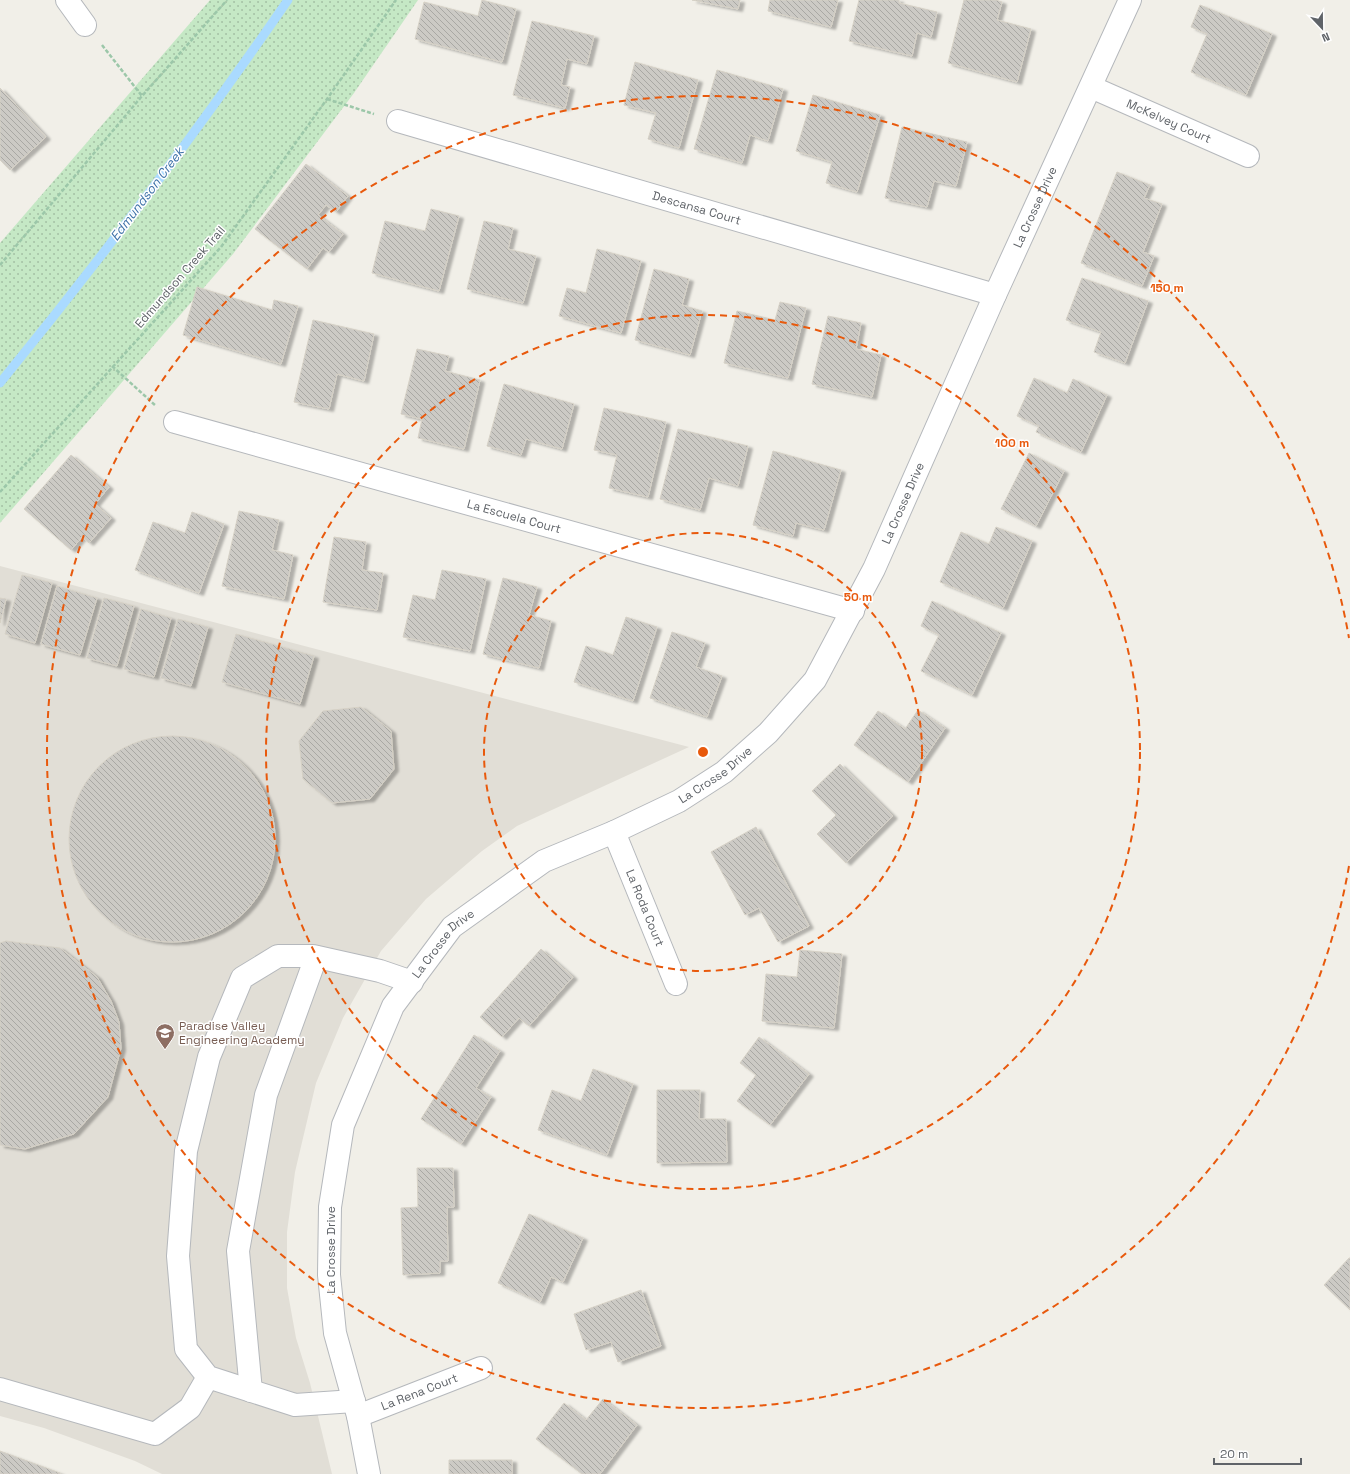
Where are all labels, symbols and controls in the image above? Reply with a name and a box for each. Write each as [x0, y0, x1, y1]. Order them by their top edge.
north arrow [1302, 8, 1342, 48]
text: N [1320, 29, 1332, 45]
street label: McKelvey Court [1124, 96, 1214, 147]
water label: Edmundson Creek [106, 142, 189, 244]
street label: La Crosse Drive [1010, 164, 1061, 251]
street label: Descansa Court [650, 188, 743, 229]
street label: Edmundson Creek Trail [131, 223, 229, 331]
text: 150 m [1150, 280, 1184, 296]
text: 100 m [995, 435, 1029, 451]
street label: La Crosse Drive [878, 460, 928, 547]
street label: La Escuela Court [465, 496, 563, 537]
text: 50 m [844, 589, 872, 605]
street label: La Crosse Drive [675, 743, 756, 807]
centre of rings [696, 745, 710, 759]
street label: La Roda Court [622, 867, 668, 949]
street label: La Crosse Drive [408, 906, 478, 981]
place label: Paradise Valley Engineering Academy [179, 1018, 305, 1048]
school or university icon: Paradise Valley Engineering Academy [154, 1022, 176, 1050]
street label: La Crosse Drive [323, 1206, 339, 1294]
street label: La Rena Court [379, 1370, 460, 1414]
scale bar [1214, 1440, 1301, 1466]
text: 20 m [1220, 1446, 1248, 1462]

